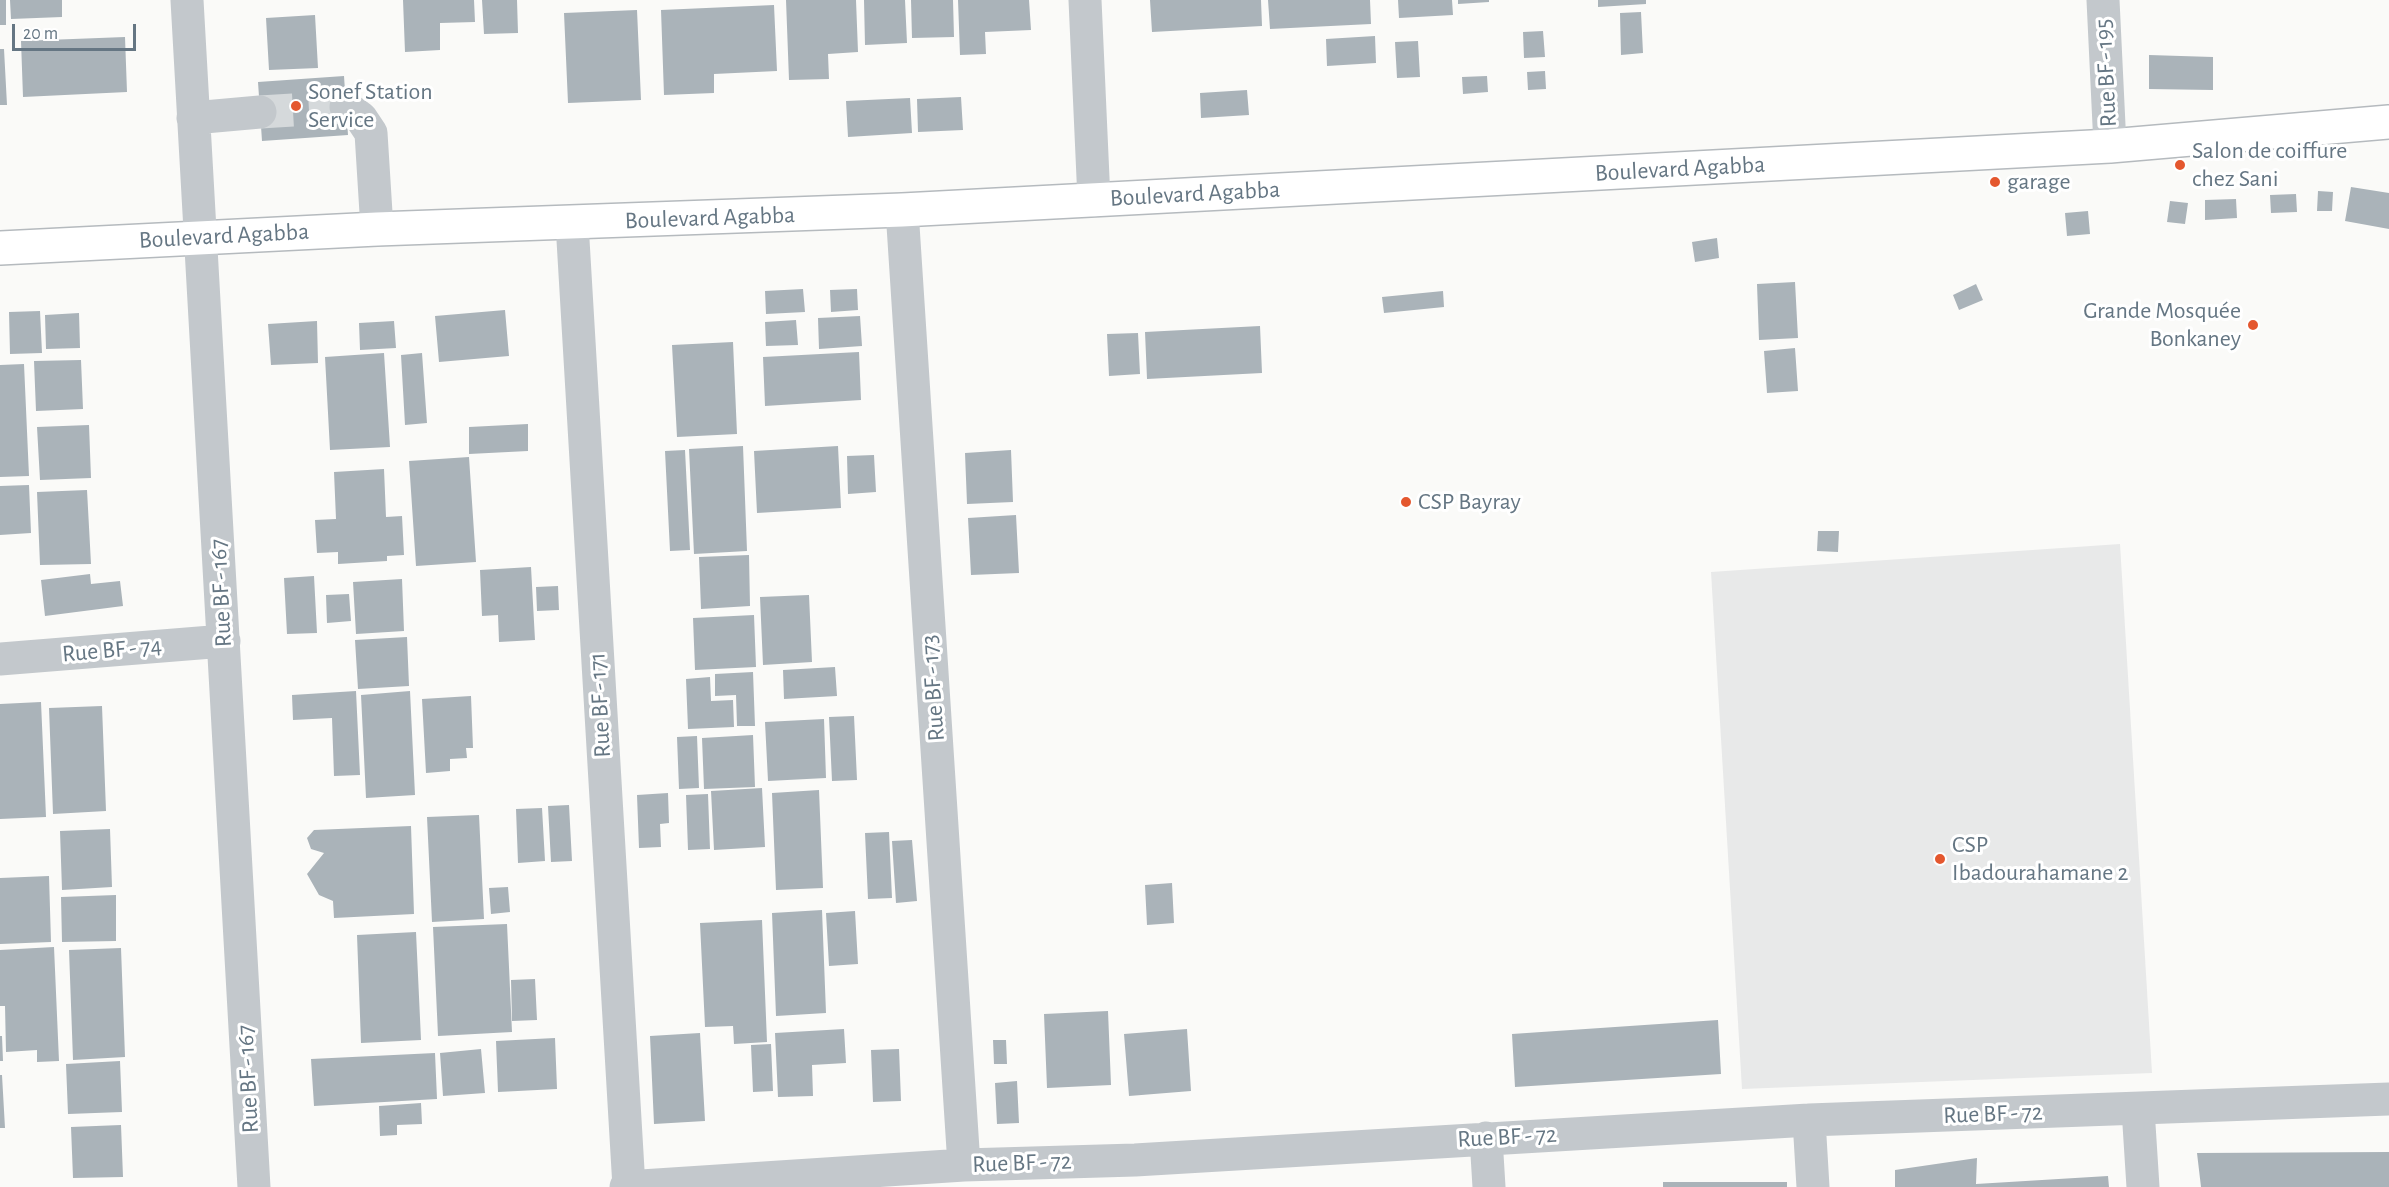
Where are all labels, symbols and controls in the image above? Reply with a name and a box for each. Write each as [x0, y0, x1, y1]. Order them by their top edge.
scale bar [15, 12, 140, 50]
street label: Rue BF - 195 [2089, 18, 2123, 128]
text: 20 m [23, 25, 58, 43]
place label: Sonef Station Service [308, 78, 433, 134]
marker: Sonef Station Service [289, 99, 303, 113]
place label: Salon de coiffure chez Sani [2192, 137, 2347, 193]
street label: Boulevard Agabba [1594, 150, 1766, 188]
marker: Salon de coiffure chez Sani [2173, 158, 2187, 172]
place label: garage [2007, 168, 2071, 196]
street label: Boulevard Agabba [1109, 175, 1281, 213]
marker: garage [1988, 175, 2002, 189]
street label: Boulevard Agabba [624, 201, 796, 235]
street label: Boulevard Agabba [138, 217, 310, 255]
place label: Grande Mosquée Bonkaney [2083, 297, 2241, 353]
marker: Grande Mosquée Bonkaney [2246, 318, 2260, 332]
place label: CSP Bayray [1418, 488, 1521, 516]
marker: CSP Bayray [1399, 495, 1413, 509]
street label: Rue BF - 167 [204, 538, 238, 648]
street label: Rue BF - 74 [61, 631, 163, 669]
street label: Rue BF - 173 [915, 634, 951, 742]
street label: Rue BF - 171 [583, 652, 617, 758]
place label: CSP Ibadourahamane 2 [1952, 831, 2128, 887]
marker: CSP Ibadourahamane 2 [1933, 852, 1947, 866]
street label: Rue BF - 167 [231, 1024, 265, 1134]
street label: Rue BF - 72 [1943, 1098, 2043, 1130]
street label: Rue BF - 72 [1457, 1120, 1557, 1154]
street label: Rue BF - 72 [972, 1147, 1072, 1179]

